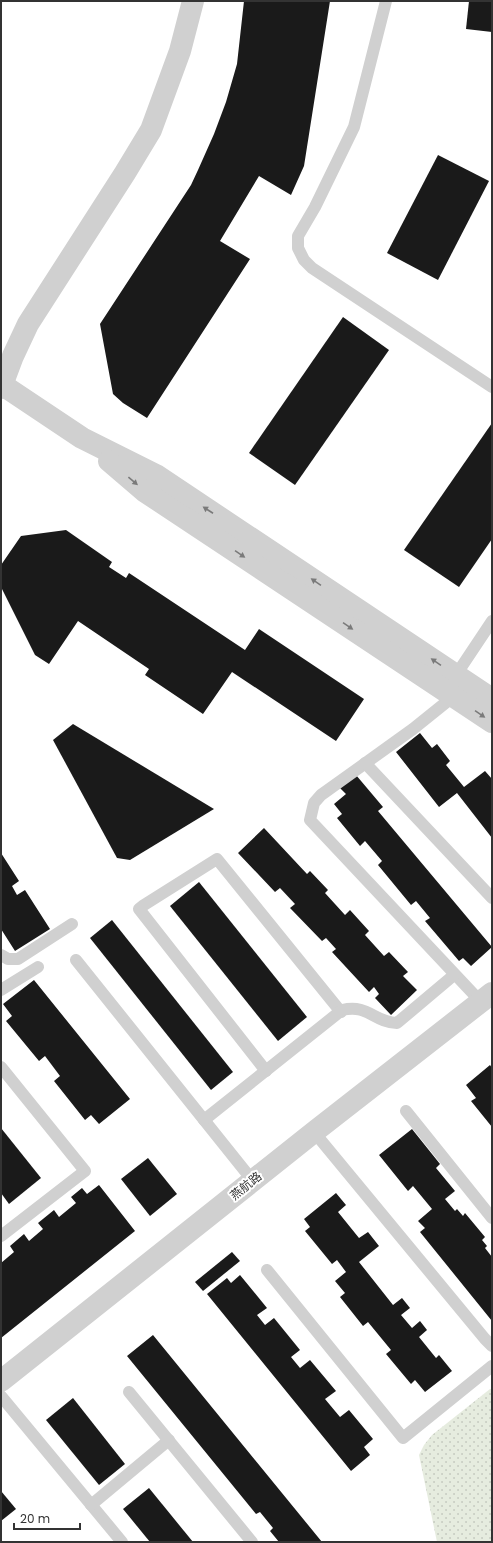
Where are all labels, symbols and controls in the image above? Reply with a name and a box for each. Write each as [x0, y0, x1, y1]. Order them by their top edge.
one-way arrow [127, 477, 138, 486]
one-way arrow [202, 506, 214, 513]
one-way arrow [235, 550, 245, 558]
one-way arrow [311, 578, 322, 586]
one-way arrow [343, 622, 354, 630]
one-way arrow [430, 658, 442, 665]
one-way arrow [475, 710, 485, 718]
street label: 燕航路 [226, 1168, 265, 1204]
scale bar [14, 1505, 80, 1531]
text: 20 m [20, 1510, 50, 1527]

